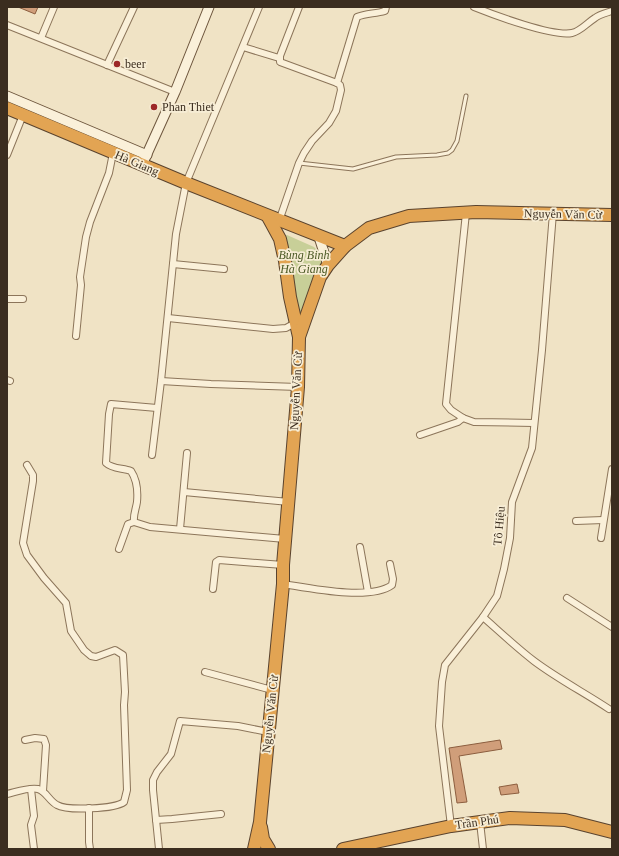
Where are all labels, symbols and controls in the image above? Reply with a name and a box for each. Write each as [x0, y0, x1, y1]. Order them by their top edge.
place label: beer [125, 57, 146, 71]
marker: beer [112, 59, 122, 69]
place label: Phan Thiet [162, 100, 215, 114]
marker: Phan Thiet [149, 102, 159, 112]
street label: Hà Giang [113, 148, 161, 178]
street label: Nguyễn Văn Cừ [524, 206, 603, 222]
park label: Bùng Binh Hà Giang [279, 248, 330, 276]
street label: Nguyễn Văn Cừ [287, 351, 305, 430]
street label: Tô Hiệu [490, 506, 508, 546]
street label: Nguyễn Văn Cừ [259, 674, 281, 754]
street label: Trần Phú [454, 812, 500, 832]

